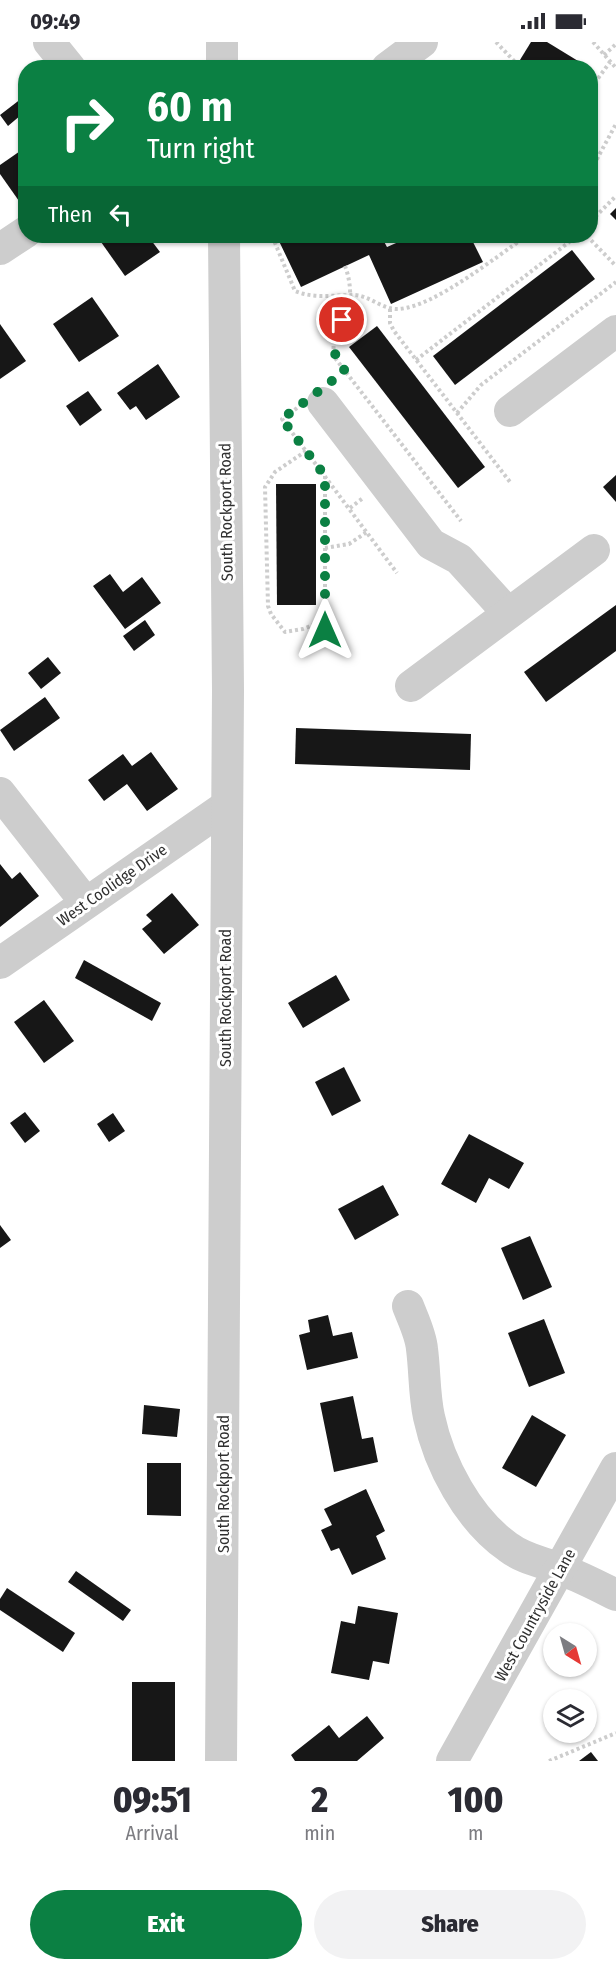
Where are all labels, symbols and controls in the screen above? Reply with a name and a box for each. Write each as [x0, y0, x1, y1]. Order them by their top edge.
text: 09:49 [30, 8, 80, 35]
text: 60 m [147, 82, 233, 132]
icon: right [48, 84, 126, 162]
text: Turn right [147, 133, 255, 165]
icon: left [104, 198, 137, 231]
text: Then [48, 201, 92, 228]
pin [316, 294, 367, 345]
icon: arrive [325, 303, 358, 336]
street label: South Rockport Road [215, 443, 237, 581]
position arrow [293, 598, 357, 662]
street label: West Coolidge Drive [53, 840, 171, 930]
street label: South Rockport Road [216, 929, 235, 1067]
street label: South Rockport Road [214, 1415, 233, 1553]
street label: West Countryside Lane [491, 1545, 579, 1685]
north arrow [543, 1623, 597, 1677]
map controls [543, 1623, 597, 1743]
button: layers [543, 1689, 597, 1743]
text: 09:51 [113, 1778, 192, 1822]
text: 2 [311, 1778, 328, 1822]
text: 100 [448, 1778, 503, 1822]
text: Arrival [126, 1821, 179, 1845]
text: min [304, 1821, 335, 1845]
text: m [468, 1821, 483, 1845]
button: Exit [30, 1890, 302, 1959]
button: Share [314, 1890, 586, 1959]

